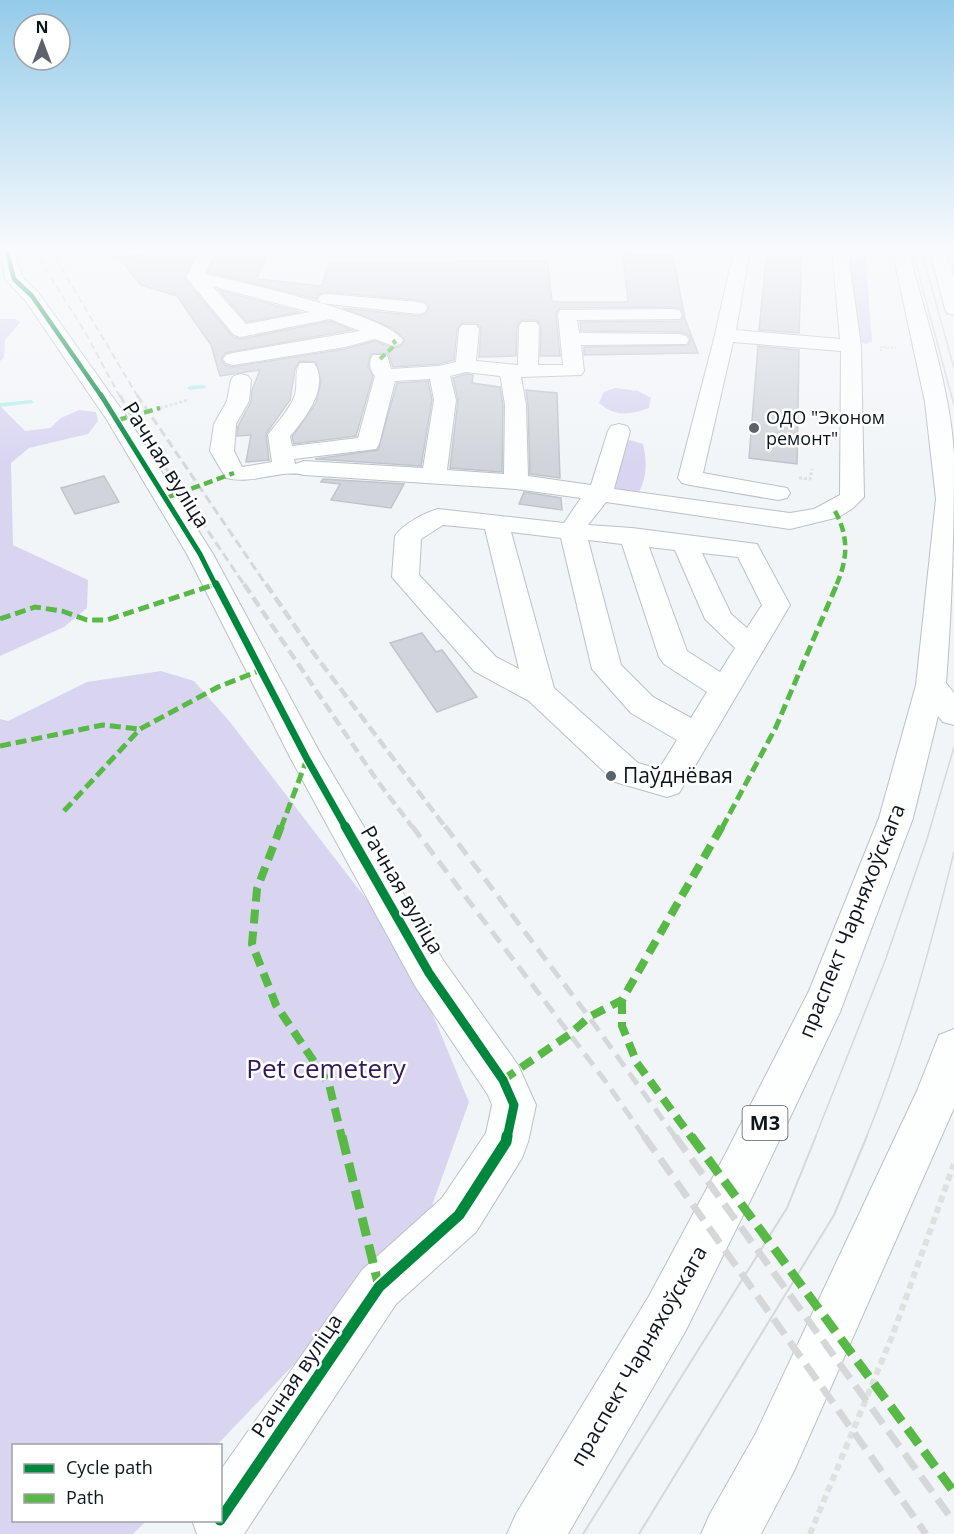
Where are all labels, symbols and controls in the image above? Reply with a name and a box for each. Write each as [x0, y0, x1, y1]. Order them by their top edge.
north arrow [12, 12, 72, 72]
text: N [35, 16, 49, 38]
street label: Рачная вуліца [117, 396, 217, 533]
place label: ОДО "Эконом ремонт" [766, 405, 885, 450]
marker: ОДО "Эконом ремонт" [747, 421, 761, 435]
place label: Паўднёвая [623, 761, 733, 789]
marker: Паўднёвая [604, 769, 618, 783]
street label: праспект Чарняхоўскага [791, 799, 911, 1042]
street label: Рачная вуліца [355, 820, 451, 959]
park label: Pet cemetery [246, 1050, 407, 1086]
road number: М3 [742, 1106, 788, 1140]
street label: праспект Чарняхоўскага [563, 1240, 713, 1471]
street label: Рачная вуліца [244, 1308, 348, 1443]
legend [12, 1444, 222, 1522]
text: Cycle path [66, 1455, 153, 1479]
text: Path [66, 1485, 104, 1509]

